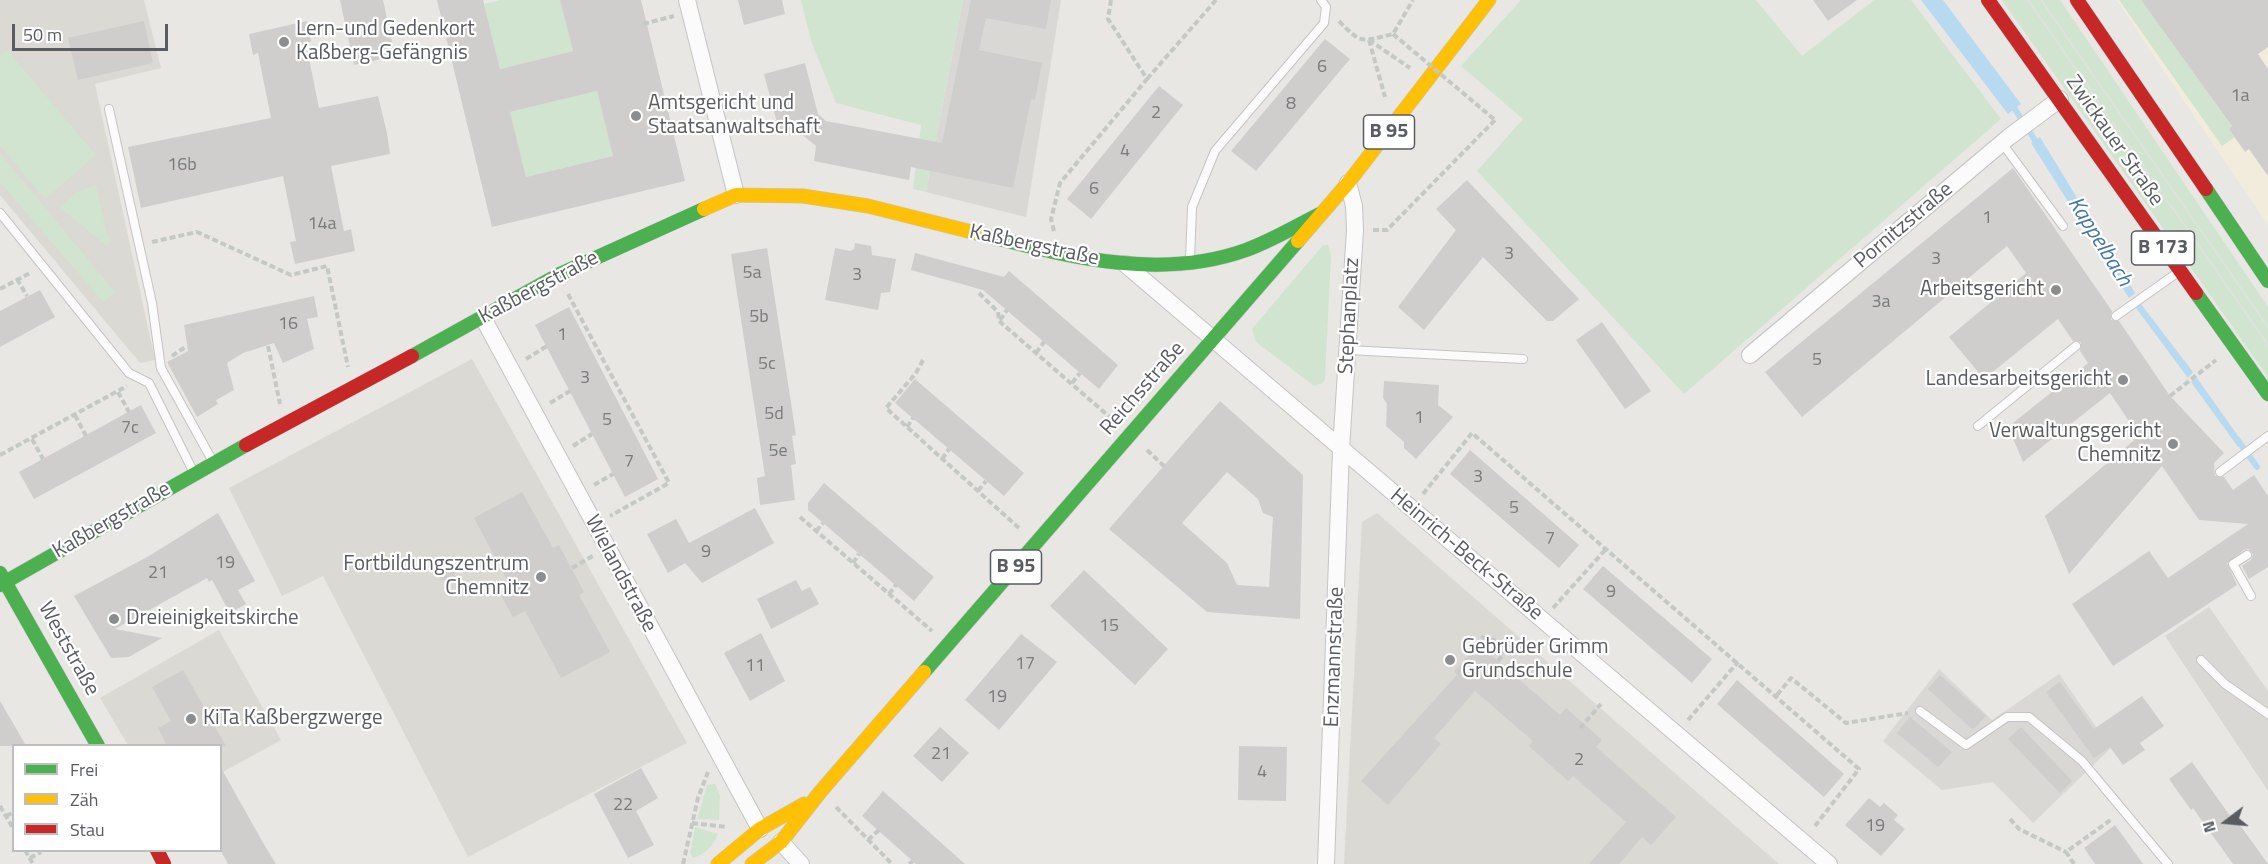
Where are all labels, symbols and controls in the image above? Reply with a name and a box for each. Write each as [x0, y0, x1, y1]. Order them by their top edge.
scale bar [15, 12, 171, 50]
place label: Lern-und Gedenkort Kaßberg-Gefängnis [296, 17, 474, 67]
text: 50 m [23, 21, 62, 48]
marker: Lern-und Gedenkort Kaßberg-Gefängnis [277, 35, 291, 49]
house number: 6 [1317, 57, 1327, 79]
street label: Zwickauer Straße [2060, 71, 2168, 211]
house number: 1a [2230, 86, 2250, 108]
place label: Amtsgericht und Staatsanwaltschaft [648, 91, 820, 141]
house number: 8 [1286, 94, 1296, 116]
house number: 2 [1151, 103, 1161, 125]
marker: Amtsgericht und Staatsanwaltschaft [629, 109, 643, 123]
road number: B 95 [1364, 115, 1414, 149]
house number: 4 [1120, 141, 1130, 163]
house number: 16b [167, 155, 197, 177]
street label: Pornitzstraße [1850, 177, 1958, 275]
house number: 6 [1089, 179, 1099, 201]
water label: Kappelbach [2061, 192, 2137, 292]
house number: 1 [1982, 208, 1992, 230]
house number: 14a [307, 214, 337, 236]
street label: Kaßbergstraße [967, 220, 1101, 272]
road number: B 173 [2132, 231, 2194, 265]
house number: 3 [1504, 244, 1514, 266]
street label: Kaßbergstraße [475, 246, 603, 330]
house number: 3 [1931, 249, 1941, 271]
street label: Stephanplatz [1334, 257, 1366, 375]
house number: 5a [742, 263, 762, 285]
house number: 3 [852, 265, 862, 287]
place label: Arbeitsgericht [1920, 277, 2044, 303]
marker: Arbeitsgericht [2049, 283, 2063, 297]
house number: 3a [1871, 292, 1891, 314]
house number: 5b [749, 307, 769, 329]
house number: 16 [278, 314, 298, 336]
house number: 1 [557, 325, 567, 347]
street label: Reichsstraße [1096, 337, 1190, 441]
house number: 5 [1812, 350, 1822, 372]
house number: 5c [758, 354, 776, 376]
place label: Landesarbeitsgericht [1926, 367, 2111, 393]
house number: 3 [580, 368, 590, 390]
marker: Landesarbeitsgericht [2116, 373, 2130, 387]
house number: 5d [764, 404, 784, 426]
house number: 1 [1414, 408, 1424, 430]
house number: 5 [602, 410, 612, 432]
house number: 7c [121, 418, 139, 440]
place label: Verwaltungsgericht Chemnitz [1989, 419, 2161, 469]
marker: Verwaltungsgericht Chemnitz [2166, 437, 2180, 451]
house number: 5e [768, 441, 788, 463]
house number: 7 [624, 452, 634, 474]
house number: 3 [1473, 467, 1483, 489]
street label: Kaßbergstraße [49, 477, 175, 565]
street label: Heinrich-Beck-Straße [1384, 484, 1548, 626]
house number: 5 [1509, 498, 1519, 520]
street label: Wielandstraße [579, 511, 661, 637]
house number: 7 [1545, 529, 1555, 551]
house number: 9 [701, 542, 711, 564]
road number: B 95 [990, 550, 1042, 584]
place label: Fortbildungszentrum Chemnitz [343, 552, 529, 602]
house number: 19 [215, 553, 235, 575]
house number: 21 [148, 563, 168, 585]
marker: Fortbildungszentrum Chemnitz [534, 570, 548, 584]
house number: 9 [1606, 582, 1616, 604]
street label: Enzmannstraße [1320, 586, 1350, 728]
street label: Weststraße [32, 598, 104, 700]
place label: Dreieinigkeitskirche [126, 606, 299, 632]
marker: Dreieinigkeitskirche [107, 612, 121, 626]
house number: 15 [1099, 616, 1119, 638]
place label: Gebrüder Grimm Grundschule [1462, 635, 1609, 685]
marker: Gebrüder Grimm Grundschule [1443, 653, 1457, 667]
house number: 17 [1015, 654, 1035, 676]
house number: 11 [745, 656, 765, 678]
house number: 19 [987, 687, 1007, 709]
place label: KiTa Kaßbergzwerge [203, 706, 383, 732]
marker: KiTa Kaßbergzwerge [184, 712, 198, 726]
legend [12, 744, 222, 852]
house number: 21 [931, 744, 951, 766]
house number: 2 [1574, 750, 1584, 772]
text: Frei [70, 756, 98, 783]
house number: 4 [1257, 762, 1267, 784]
text: Zäh [70, 786, 98, 813]
north arrow [2196, 792, 2256, 852]
house number: 22 [613, 795, 633, 817]
text: Stau [70, 816, 105, 843]
house number: 19 [1865, 816, 1885, 838]
text: N [2196, 818, 2222, 836]

